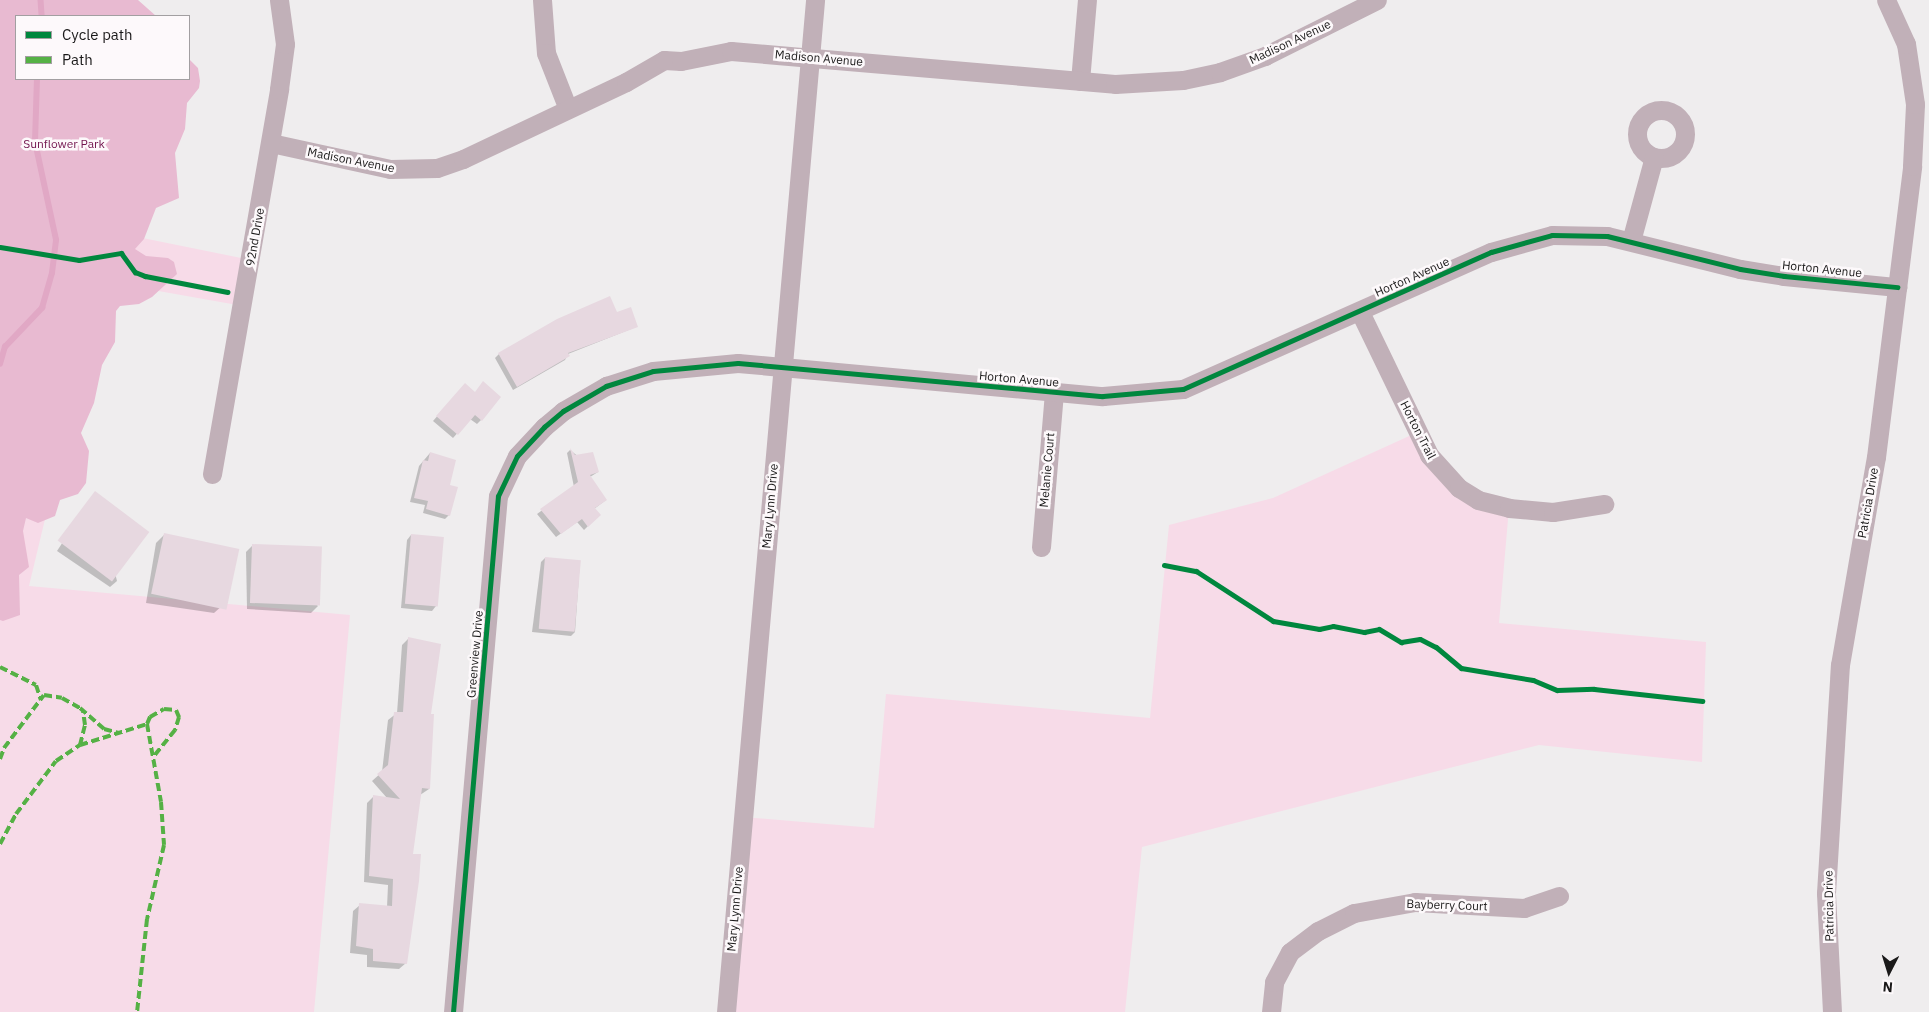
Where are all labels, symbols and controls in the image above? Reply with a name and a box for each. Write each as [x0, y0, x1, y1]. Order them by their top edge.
legend [15, 15, 190, 80]
street label: Madison Avenue [1247, 17, 1333, 67]
text: Cycle path [62, 25, 133, 44]
street label: Madison Avenue [774, 47, 864, 69]
text: Path [62, 50, 93, 69]
park label: Sunflower Park [23, 137, 105, 151]
street label: Madison Avenue [306, 144, 396, 176]
street label: 92nd Drive [243, 207, 267, 267]
street label: Horton Avenue [1372, 254, 1452, 300]
street label: Horton Avenue [1781, 258, 1863, 280]
street label: Horton Avenue [978, 368, 1060, 390]
street label: Horton Trail [1397, 398, 1439, 462]
street label: Melanie Court [1037, 432, 1057, 508]
street label: Mary Lynn Drive [759, 463, 781, 549]
street label: Patricia Drive [1855, 467, 1881, 539]
street label: Greenview Drive [464, 610, 486, 698]
street label: Mary Lynn Drive [724, 866, 746, 952]
street label: Patricia Drive [1821, 870, 1837, 942]
street label: Bayberry Court [1406, 896, 1488, 914]
north arrow [1864, 947, 1914, 997]
text: N [1882, 978, 1894, 996]

